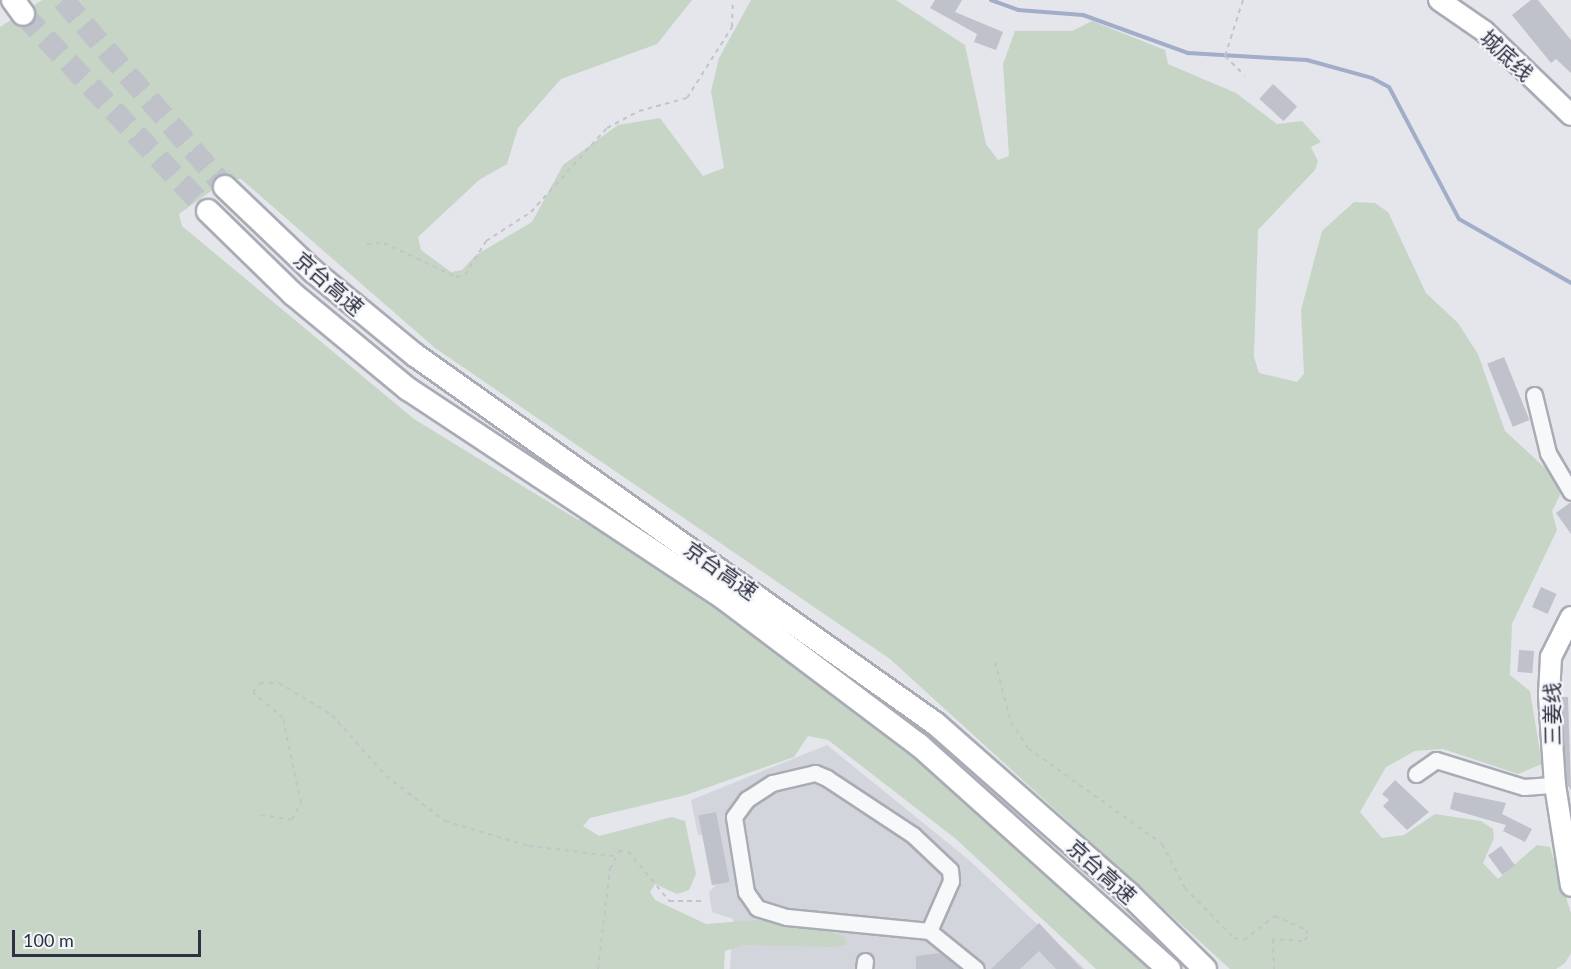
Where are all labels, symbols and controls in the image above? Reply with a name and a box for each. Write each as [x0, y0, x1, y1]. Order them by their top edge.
street label: 城底线 [1475, 24, 1539, 86]
street label: 京台高速 [289, 246, 369, 320]
street label: 京台高速 [679, 536, 763, 604]
street label: 三姜线 [1539, 682, 1565, 746]
street label: 京台高速 [1062, 834, 1142, 908]
scale bar [15, 918, 204, 956]
text: 100 m [23, 929, 74, 951]

